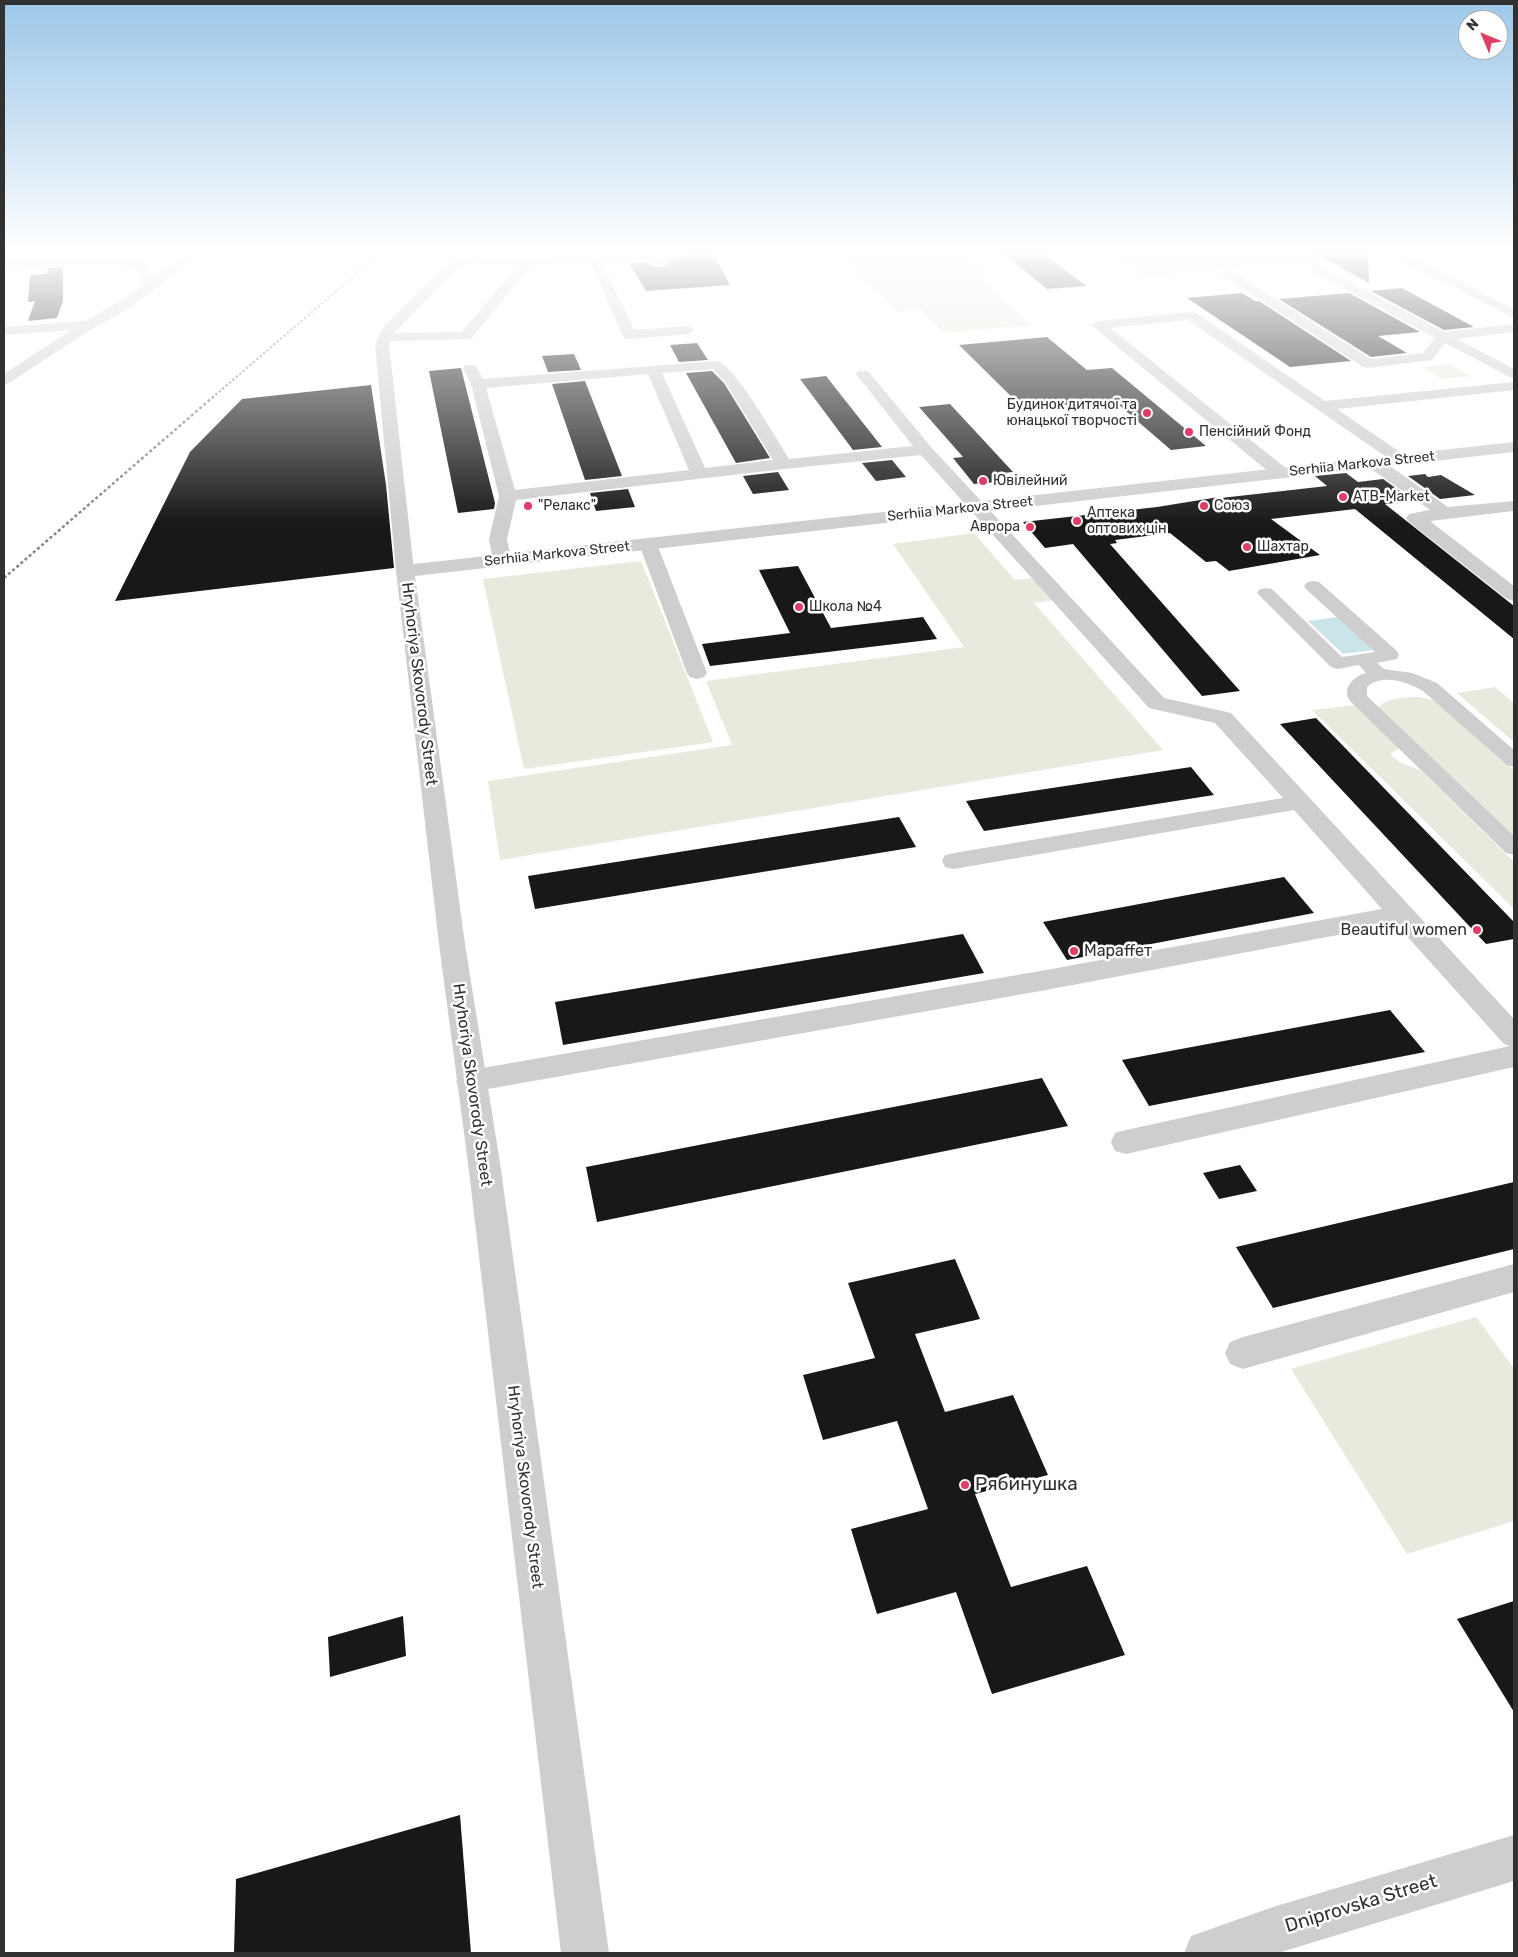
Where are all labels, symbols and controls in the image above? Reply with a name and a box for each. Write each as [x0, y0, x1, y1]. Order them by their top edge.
north arrow [1458, 10, 1508, 60]
text: N [1463, 15, 1482, 34]
place label: Будинок дитячої та юнацької творчості [1006, 397, 1137, 430]
marker: Будинок дитячої та юнацької творчості [1141, 407, 1153, 419]
place label: Пенсійний Фонд [1199, 424, 1311, 440]
marker: Пенсійний Фонд [1183, 426, 1195, 438]
street label: Serhiia Markova Street [1288, 448, 1436, 480]
place label: Ювілейний [993, 473, 1068, 489]
marker: Ювілейний [977, 475, 989, 487]
place label: ATB-Market [1353, 489, 1430, 505]
marker: ATB-Market [1337, 491, 1349, 503]
street label: Serhiia Markova Street [886, 493, 1034, 525]
place label: "Релакс" [538, 498, 596, 514]
place label: Союз [1214, 498, 1250, 514]
marker: "Релакс" [522, 500, 534, 512]
marker: Союз [1198, 500, 1210, 512]
place label: Аптека оптових цін [1087, 505, 1166, 538]
marker: Аптека оптових цін [1071, 515, 1083, 527]
place label: Аврора [970, 519, 1020, 535]
marker: Аврора [1024, 521, 1036, 533]
street label: Serhiia Markova Street [483, 538, 631, 570]
place label: Шахтар [1257, 539, 1309, 555]
marker: Шахтар [1241, 541, 1253, 553]
street label: Hryhoriya Skovorody Street [397, 581, 441, 787]
place label: Школа №4 [809, 599, 882, 615]
marker: Школа №4 [793, 601, 805, 613]
place label: Beautiful women [1340, 920, 1467, 940]
marker: Beautiful women [1471, 924, 1483, 936]
place label: Мараffет [1084, 941, 1152, 961]
marker: Мараffет [1068, 945, 1080, 957]
street label: Hryhoriya Skovorody Street [448, 982, 496, 1188]
street label: Hryhoriya Skovorody Street [503, 1384, 547, 1590]
place label: Рябинушка [975, 1474, 1078, 1496]
marker: Рябинушка [959, 1479, 971, 1491]
street label: Dniprovska Street [1282, 1870, 1440, 1938]

